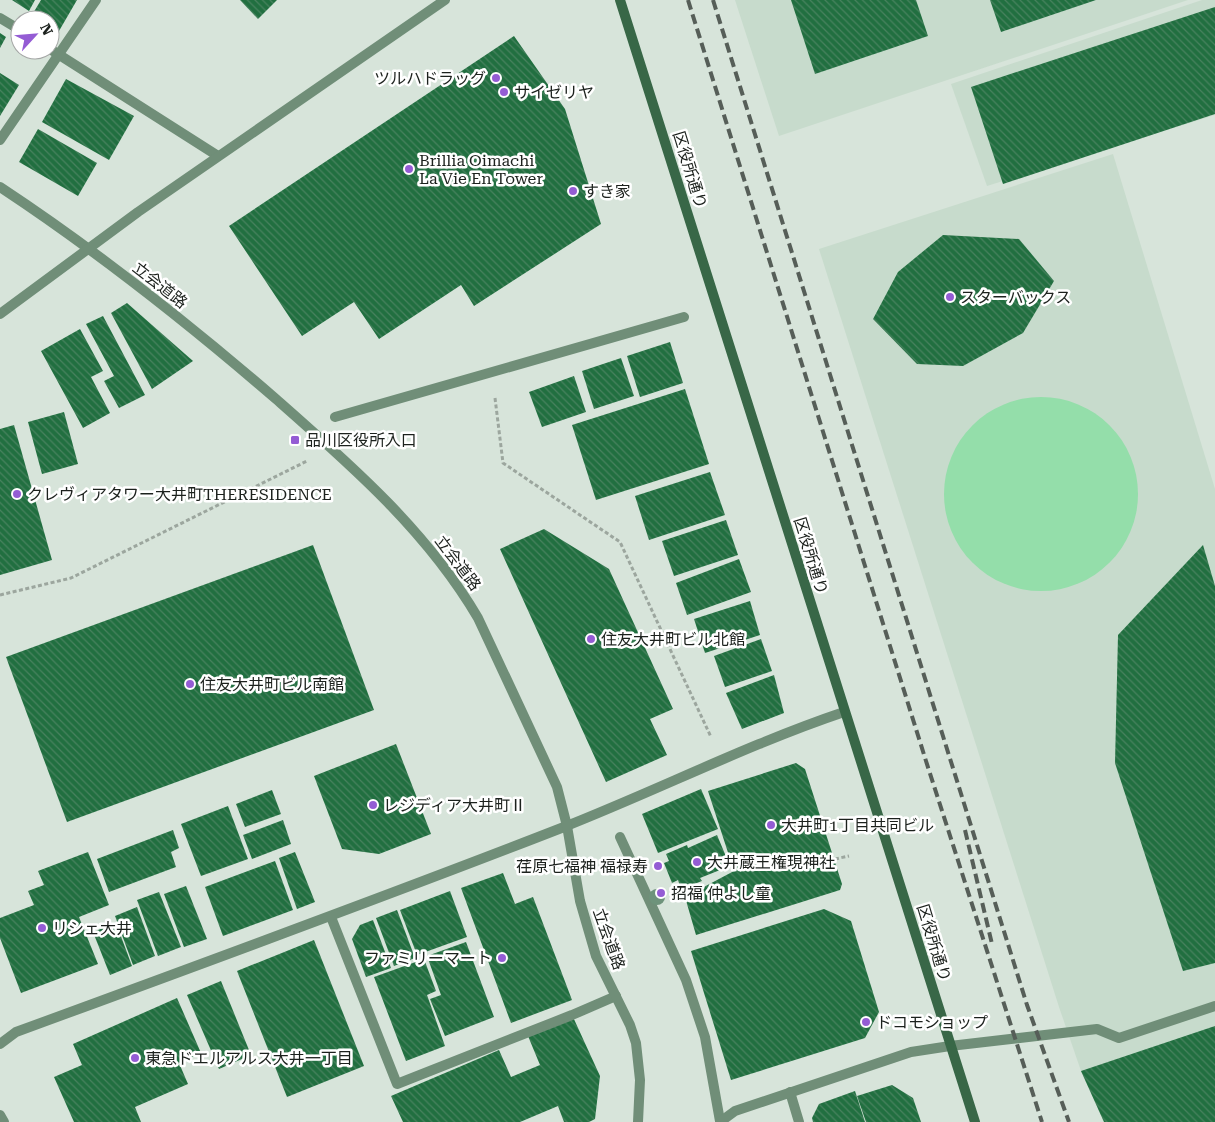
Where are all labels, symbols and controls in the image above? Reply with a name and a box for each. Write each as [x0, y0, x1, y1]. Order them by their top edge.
north arrow [10, 10, 60, 60]
text: N [37, 21, 56, 38]
place label: ツルハドラッグ [374, 69, 486, 88]
marker: ツルハドラッグ [490, 72, 502, 84]
place label: サイゼリヤ [514, 83, 594, 102]
marker: サイゼリヤ [498, 86, 510, 98]
street label: 区役所通り [669, 129, 711, 211]
place label: Brillia Oimachi La Vie En Tower [419, 151, 543, 188]
marker: Brillia Oimachi La Vie En Tower [403, 163, 415, 175]
place label: すき家 [583, 182, 631, 201]
marker: すき家 [567, 185, 579, 197]
street label: 立会道路 [129, 258, 191, 312]
place label: スターバックス [960, 288, 1071, 307]
marker: スターバックス [944, 291, 956, 303]
place label: 品川区役所入口 [305, 431, 417, 450]
marker: 品川区役所入口 [289, 434, 301, 446]
place label: クレヴィアタワー大井町THERESIDENCE [27, 485, 332, 504]
marker: クレヴィアタワー大井町THERESIDENCE [11, 488, 23, 500]
street label: 区役所通り [790, 515, 832, 597]
street label: 立会道路 [431, 532, 485, 594]
place label: 住友大井町ビル北館 [601, 630, 745, 649]
marker: 住友大井町ビル北館 [585, 633, 597, 645]
place label: 住友大井町ビル南館 [200, 675, 344, 694]
marker: 住友大井町ビル南館 [184, 678, 196, 690]
place label: レジディア大井町Ⅱ [383, 796, 526, 815]
marker: レジディア大井町Ⅱ [367, 799, 379, 811]
place label: 大井町1丁目共同ビル [781, 816, 934, 835]
marker: 大井町1丁目共同ビル [765, 819, 777, 831]
place label: 大井蔵王権現神社 [707, 853, 835, 872]
marker: 大井蔵王権現神社 [691, 856, 703, 868]
place label: 荏原七福神 福禄寿 [516, 857, 648, 876]
marker: 荏原七福神 福禄寿 [652, 860, 664, 872]
place label: 招福 仲よし童 [671, 884, 771, 903]
marker: 招福 仲よし童 [655, 887, 667, 899]
street label: 区役所通り [913, 902, 955, 984]
street label: 立会道路 [589, 906, 629, 972]
place label: リシェ大井 [52, 919, 132, 938]
marker: リシェ大井 [36, 922, 48, 934]
place label: ファミリーマート [364, 949, 492, 968]
marker: ファミリーマート [496, 952, 508, 964]
place label: ドコモショップ [876, 1013, 988, 1032]
marker: ドコモショップ [860, 1016, 872, 1028]
place label: 東急ドエルアルス大井一丁目 [145, 1049, 353, 1068]
marker: 東急ドエルアルス大井一丁目 [129, 1052, 141, 1064]

